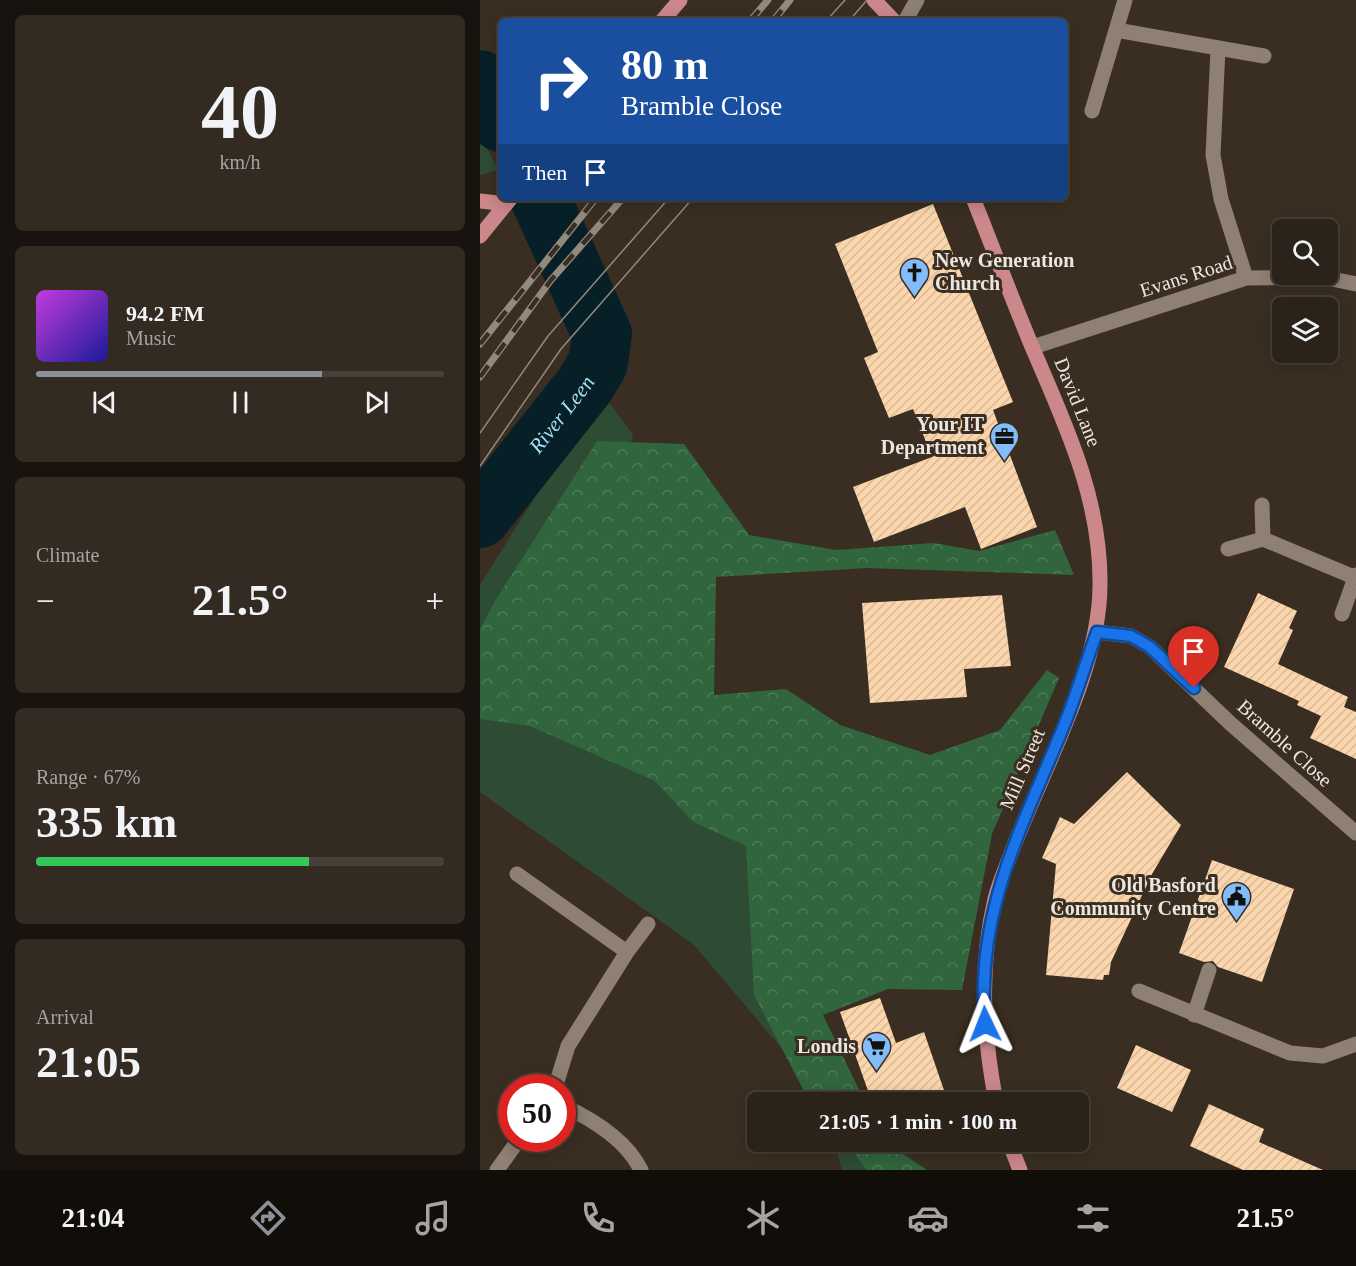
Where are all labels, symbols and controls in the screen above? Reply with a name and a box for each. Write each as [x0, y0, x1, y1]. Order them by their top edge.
icon: right [522, 42, 600, 120]
text: 80 m [621, 42, 709, 88]
text: 40 [201, 68, 279, 155]
text: Bramble Close [621, 91, 782, 121]
text: km/h [219, 151, 261, 173]
icon: arrive [579, 156, 612, 189]
text: Then [522, 160, 567, 185]
map controls [1272, 219, 1338, 363]
button: search [1272, 219, 1338, 285]
place label: New Generation Church [935, 249, 1074, 294]
street label: Evans Road [1137, 251, 1235, 301]
church icon: New Generation Church [898, 256, 930, 298]
button: layers [1272, 297, 1338, 363]
text: 94.2 FM [126, 301, 204, 326]
text: Music [126, 327, 176, 349]
street label: David Lane [1050, 354, 1106, 450]
water label: River Leen [523, 372, 600, 459]
icon: previous [88, 386, 121, 419]
icon: pause [224, 386, 257, 419]
icon: next [360, 386, 393, 419]
place label: Your IT Department [881, 413, 985, 459]
office icon: Your IT Department [989, 420, 1021, 462]
text: Climate [36, 544, 99, 566]
text: 21.5° [192, 575, 288, 625]
text: − [36, 583, 55, 619]
text: + [425, 583, 444, 619]
pin [1168, 626, 1219, 688]
icon: arrive [1177, 635, 1210, 668]
street label: Bramble Close [1233, 695, 1337, 791]
street label: Mill Street [995, 725, 1049, 813]
text: Range · 67% [36, 766, 140, 788]
text: 335 km [36, 797, 177, 847]
place label: Old Basford Community Centre [1050, 874, 1216, 920]
public building icon: Old Basford Community Centre [1221, 880, 1253, 922]
position arrow [953, 992, 1017, 1056]
text: Arrival [36, 1006, 94, 1028]
supermarket icon: Londis [861, 1030, 893, 1072]
place label: Londis [797, 1035, 856, 1057]
text: 21:05 [36, 1037, 141, 1087]
speed limit sign: 50 [498, 1074, 576, 1152]
text: 21:05 · 1 min · 100 m [819, 1109, 1017, 1134]
icon: directions [247, 1197, 289, 1239]
icon: music [412, 1197, 454, 1239]
icon: phone [577, 1197, 619, 1239]
icon: climate [742, 1197, 784, 1239]
icon: car [907, 1197, 949, 1239]
icon: filters [1072, 1197, 1114, 1239]
text: 21:04 [61, 1203, 124, 1233]
text: 21.5° [1236, 1203, 1295, 1233]

